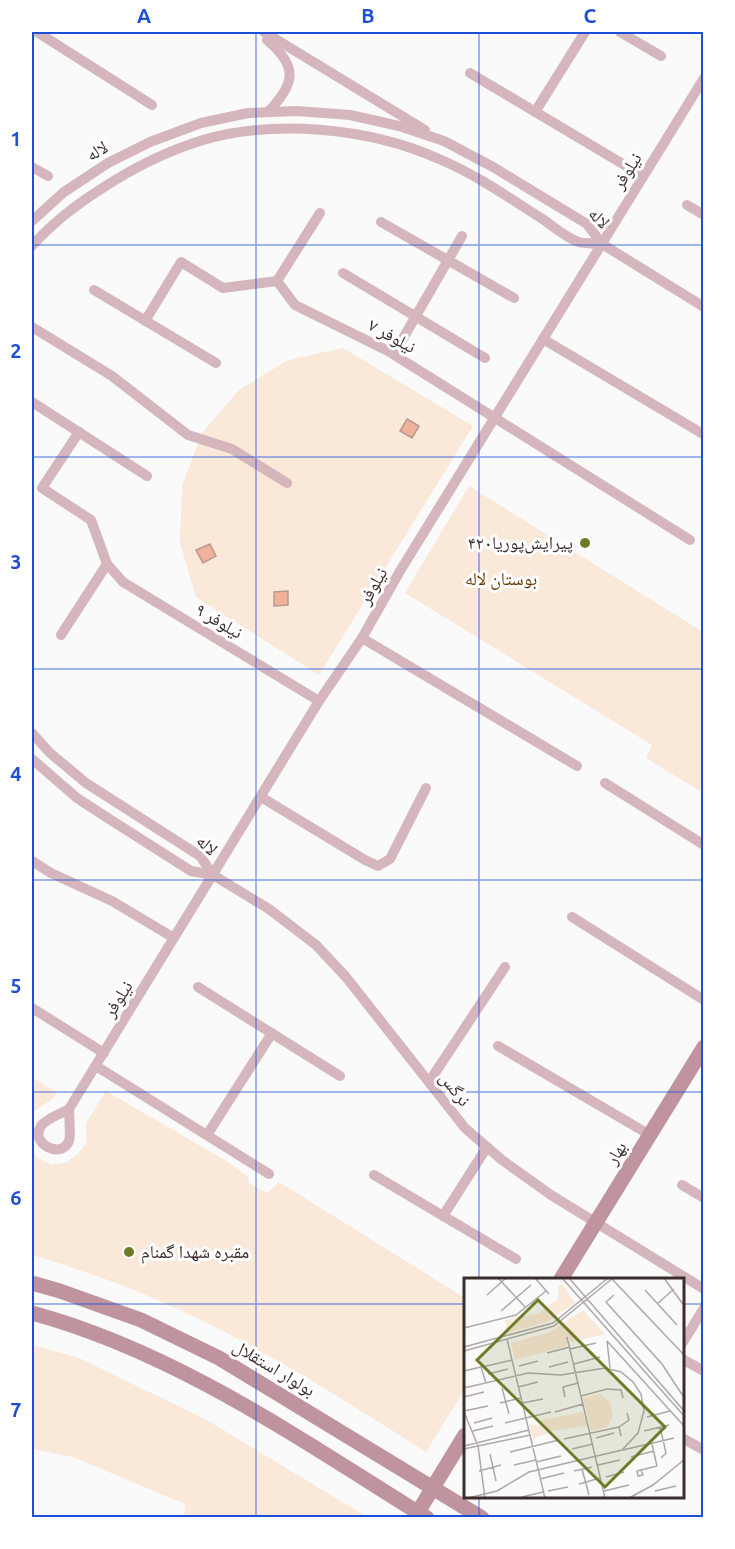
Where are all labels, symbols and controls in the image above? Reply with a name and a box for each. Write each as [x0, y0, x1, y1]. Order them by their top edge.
text: A [137, 4, 151, 27]
text: B [361, 4, 375, 27]
text: C [584, 4, 597, 27]
text: 1 [10, 127, 22, 150]
street label: لاله [82, 136, 111, 164]
street label: نیلوفر [607, 149, 646, 194]
street label: لاله [585, 203, 614, 232]
street label: نیلوفر ۷ [365, 314, 420, 357]
text: 2 [10, 339, 22, 362]
place label: پیرایش‌پوریا۴۲۰ [468, 532, 573, 554]
marker: پیرایش‌پوریا۴۲۰ [578, 536, 592, 550]
text: 3 [10, 550, 22, 573]
street label: نیلوفر [353, 564, 392, 609]
park label: بوستان لاله [465, 568, 537, 590]
street label: نیلوفر ۹ [192, 598, 247, 643]
text: 4 [10, 762, 22, 785]
street label: لاله [193, 830, 222, 859]
text: 5 [10, 974, 22, 997]
street label: نیلوفر [98, 977, 137, 1022]
street label: نرگس [435, 1067, 475, 1111]
street label: بهار [600, 1137, 631, 1169]
text: 6 [10, 1186, 22, 1209]
place label: مقبره شهدا گمنام [141, 1241, 249, 1264]
marker: مقبره شهدا گمنام [122, 1245, 136, 1259]
inset map [464, 1278, 684, 1498]
street label: بولوار استقلال [229, 1335, 319, 1401]
text: 7 [10, 1398, 22, 1421]

